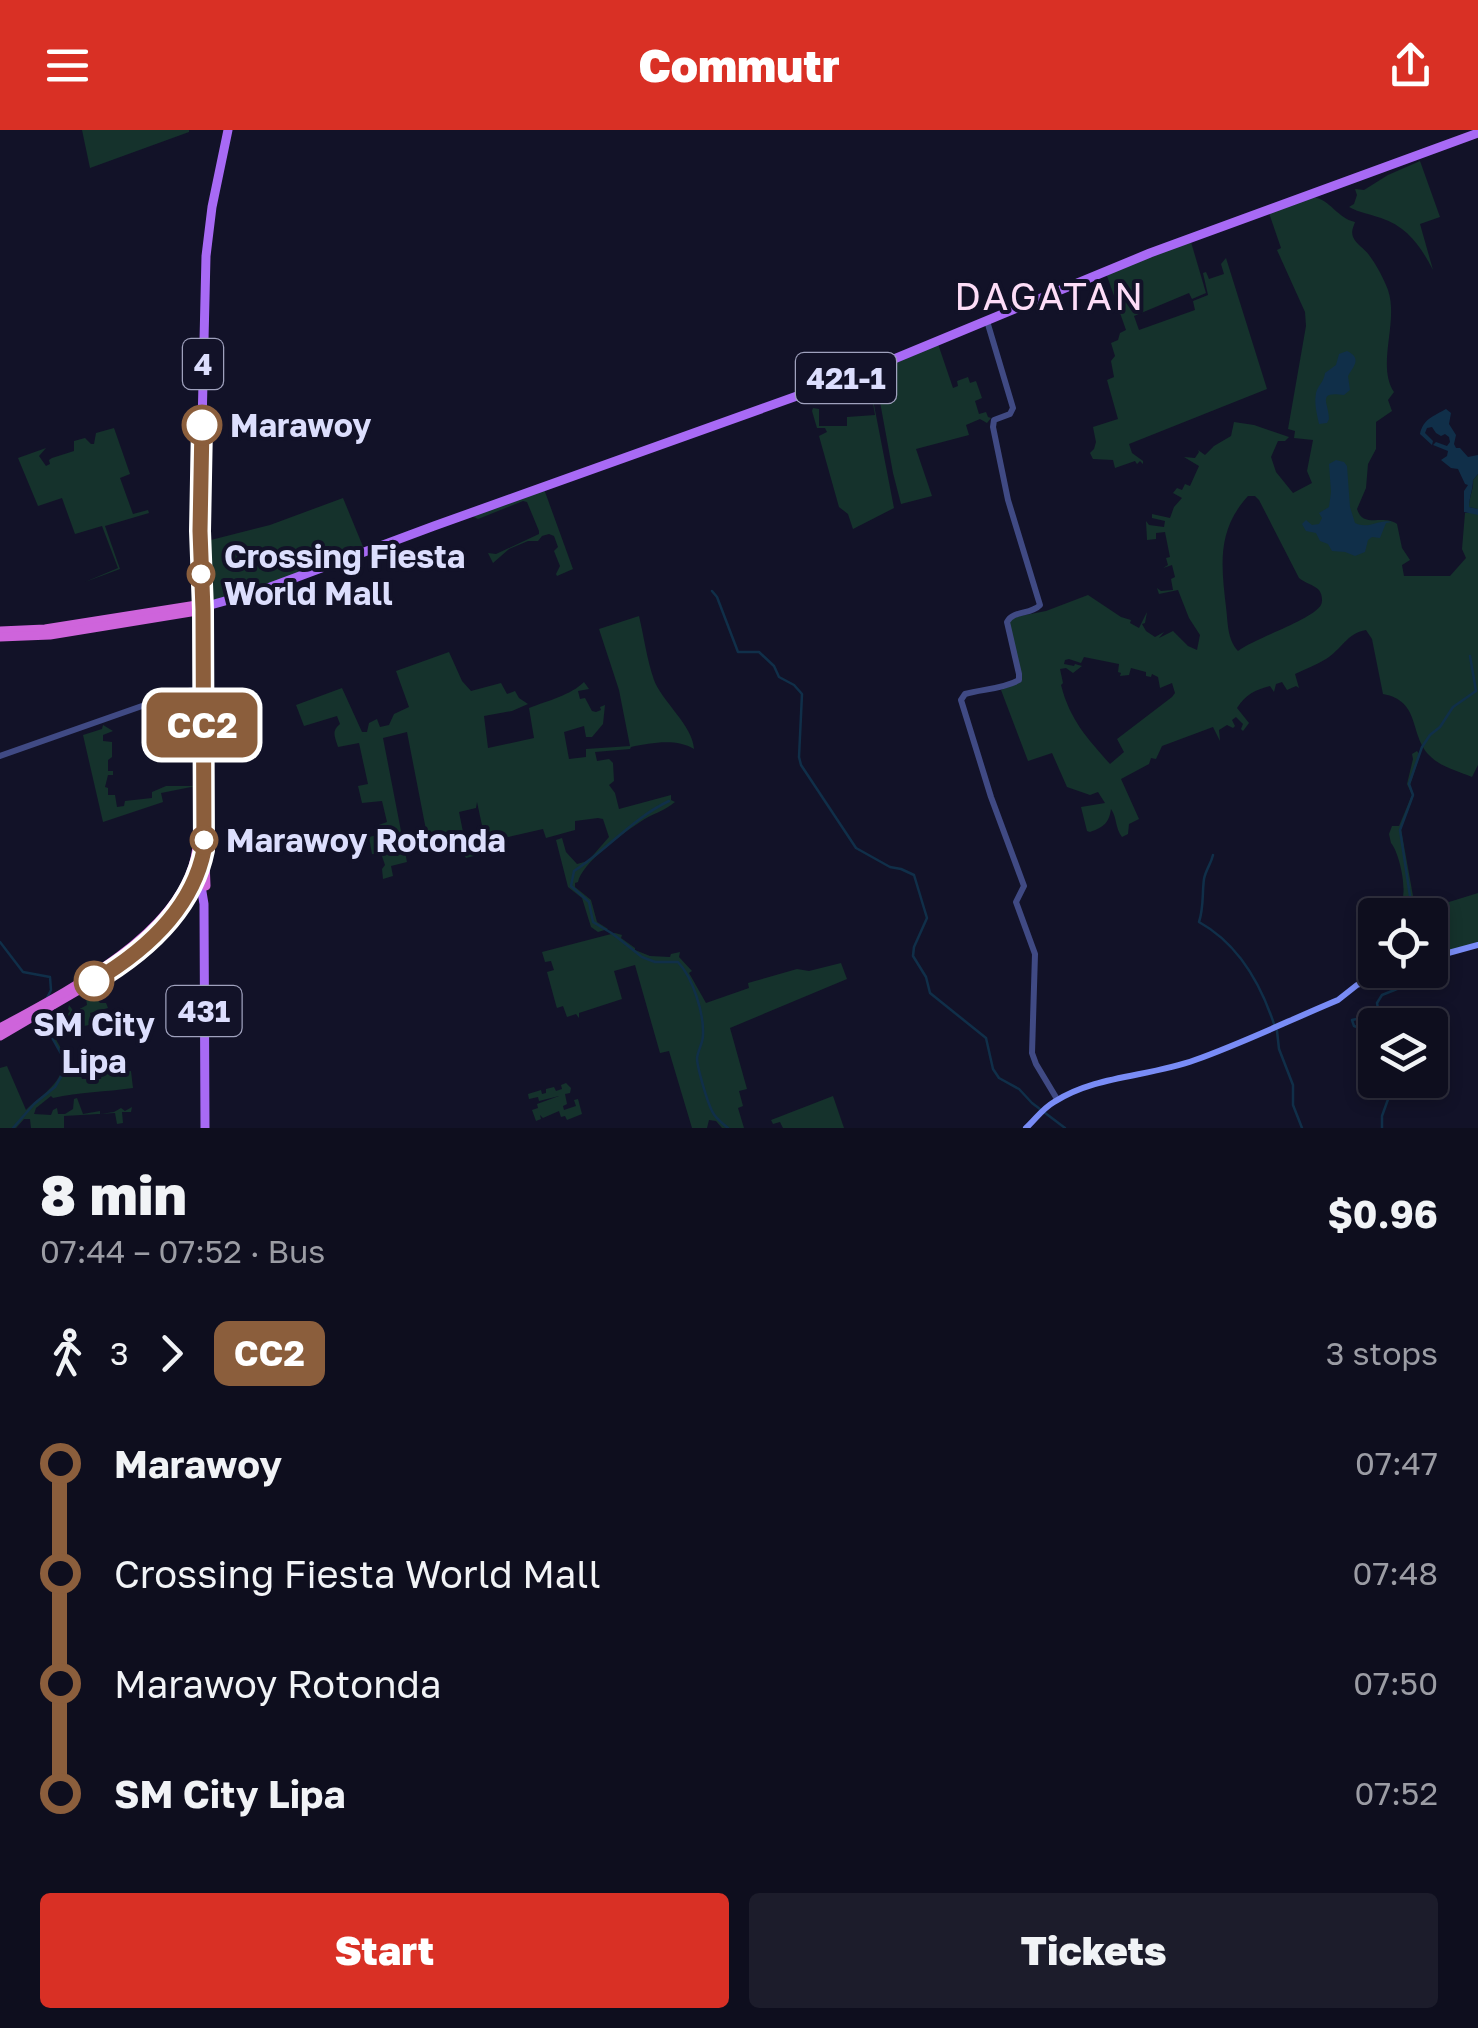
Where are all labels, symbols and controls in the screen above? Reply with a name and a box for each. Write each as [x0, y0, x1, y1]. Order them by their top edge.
icon: menu [40, 38, 95, 93]
text: Commutr [638, 38, 840, 92]
icon: share [1383, 38, 1438, 93]
district label: DAGATAN [954, 273, 1146, 318]
road number: 4 [183, 339, 223, 389]
road number: 421-1 [796, 353, 896, 403]
marker: Marawoy [183, 406, 221, 444]
place label: Marawoy [230, 406, 371, 444]
place label: Crossing Fiesta World Mall [224, 537, 465, 612]
marker: Crossing Fiesta World Mall [188, 561, 214, 587]
line badge: CC2 [144, 692, 260, 758]
text: CC2 [166, 704, 238, 746]
place label: Marawoy Rotonda [226, 821, 506, 859]
marker: Marawoy Rotonda [191, 827, 217, 853]
map controls [1358, 898, 1448, 1098]
button: locate [1358, 898, 1448, 988]
marker: SM City Lipa [75, 962, 113, 1000]
road number: 431 [166, 986, 242, 1036]
place label: SM City Lipa [33, 1005, 155, 1080]
button: layers [1358, 1008, 1448, 1098]
text: 8 min [40, 1161, 187, 1227]
text: $0.96 [1327, 1191, 1438, 1236]
text: 07:44 – 07:52 · Bus [40, 1232, 325, 1270]
icon: walk [40, 1326, 95, 1381]
icon: forward [144, 1326, 199, 1381]
text: CC2 [234, 1332, 305, 1374]
text: 3 [110, 1334, 129, 1372]
text: 3 stops [1326, 1334, 1438, 1372]
text: Marawoy [114, 1441, 282, 1486]
text: 07:47 [1355, 1444, 1438, 1482]
text: Crossing Fiesta World Mall [114, 1551, 601, 1596]
text: 07:48 [1353, 1554, 1438, 1592]
text: Marawoy Rotonda [114, 1661, 441, 1706]
text: 07:50 [1353, 1664, 1438, 1702]
text: SM City Lipa [114, 1771, 346, 1816]
text: 07:52 [1354, 1774, 1438, 1812]
button: Start [40, 1893, 729, 2008]
button: Tickets [749, 1893, 1438, 2008]

